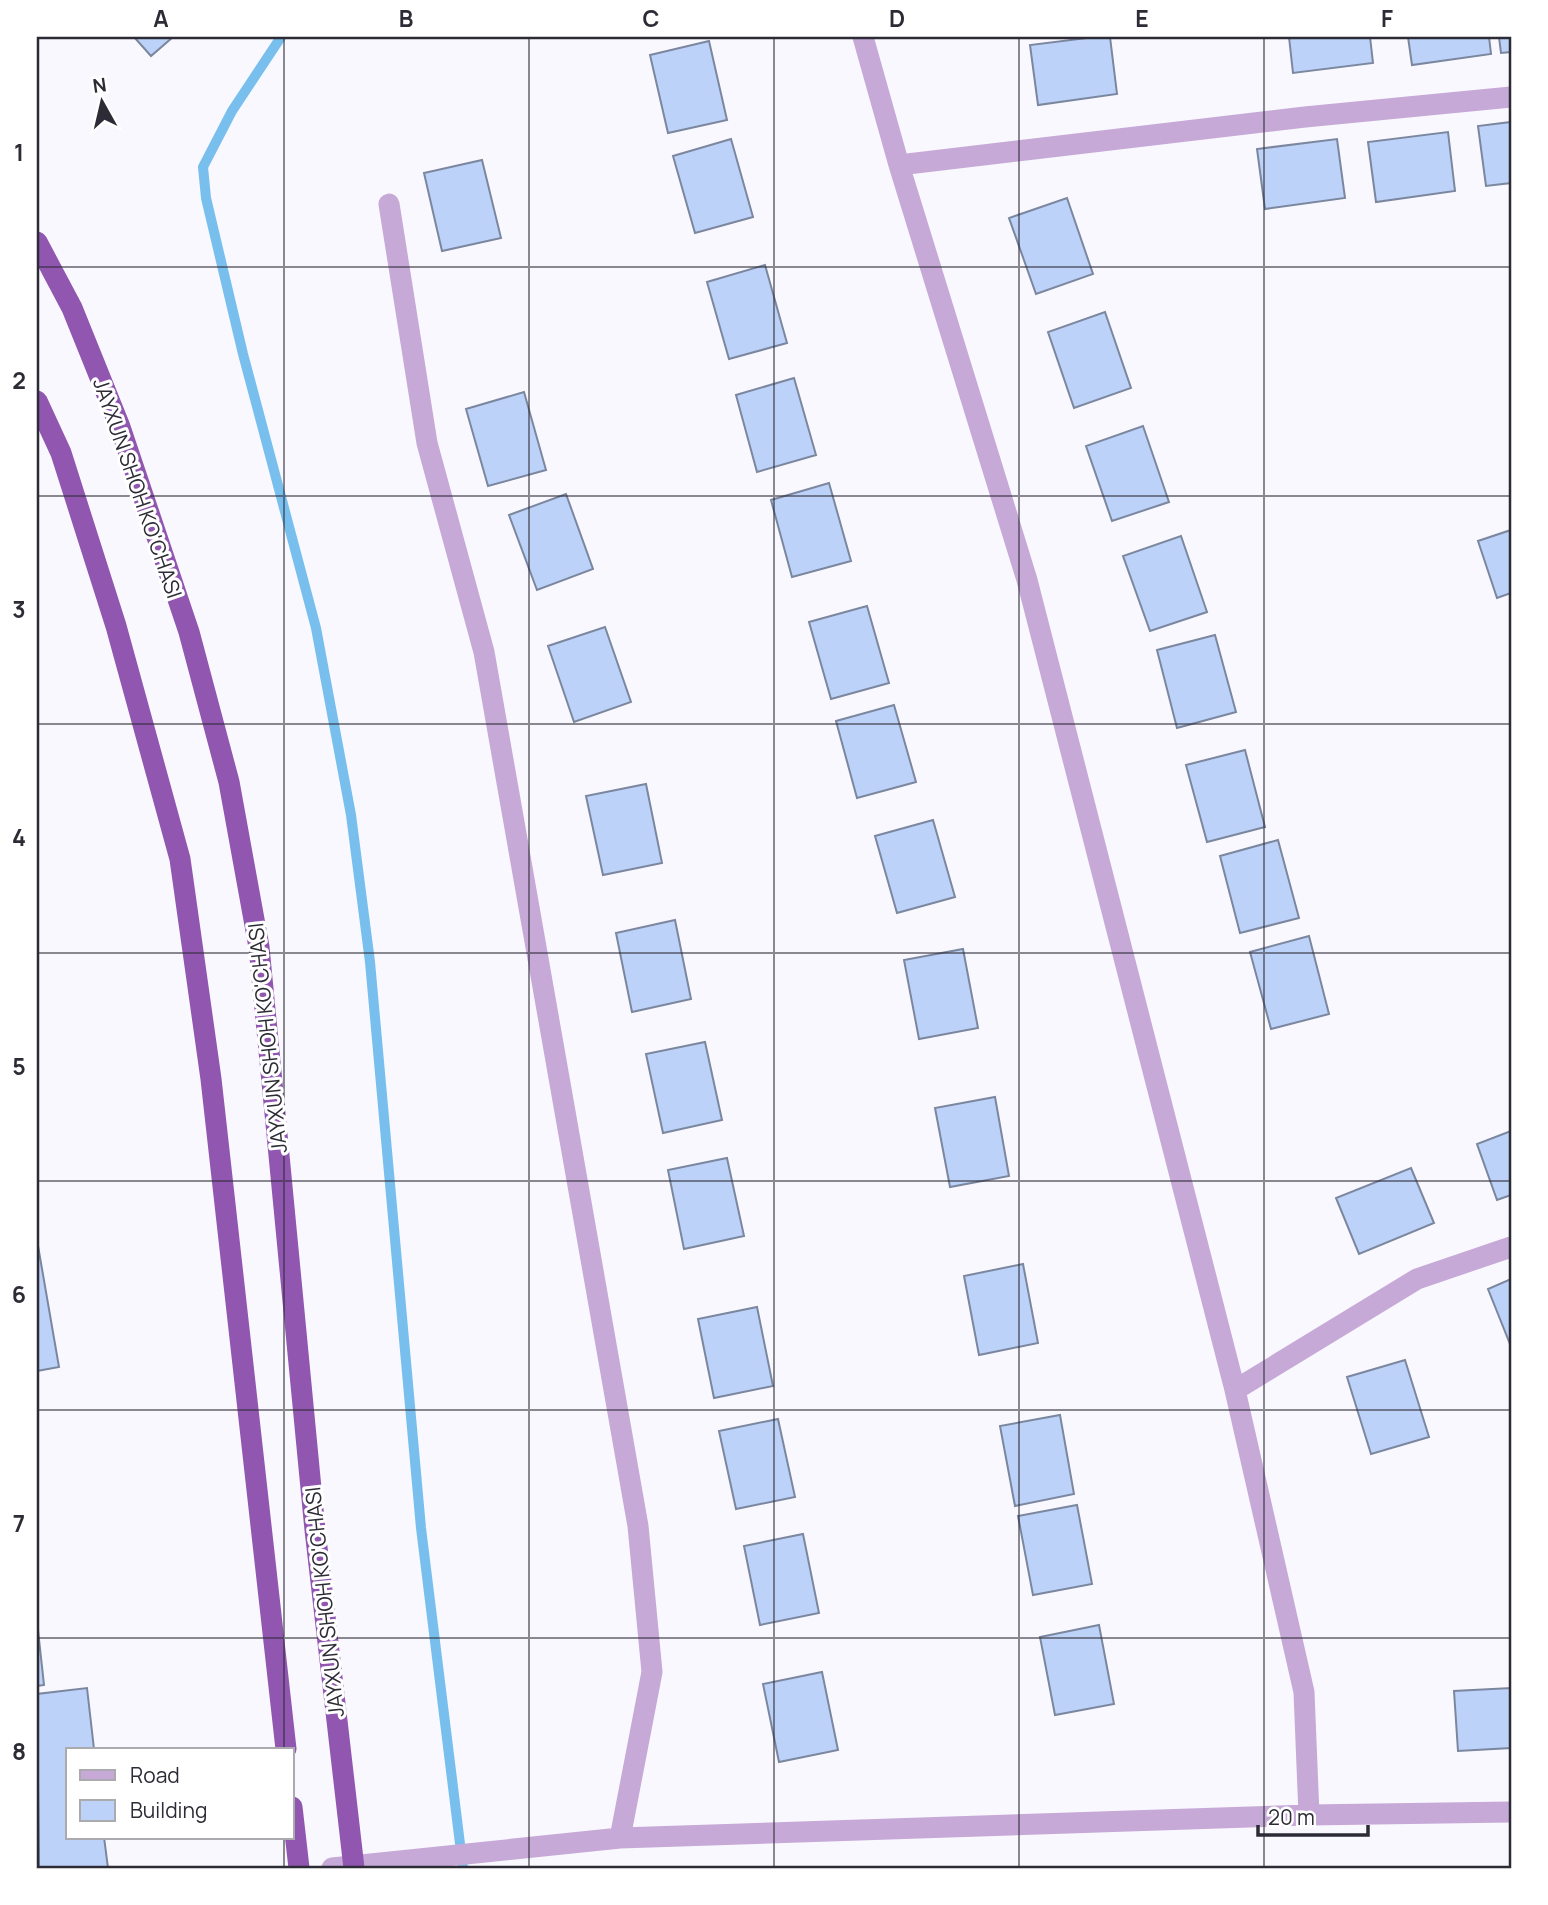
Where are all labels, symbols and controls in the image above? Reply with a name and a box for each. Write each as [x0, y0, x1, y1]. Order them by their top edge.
text: A [153, 2, 169, 34]
text: B [399, 2, 413, 34]
text: C [643, 2, 660, 34]
text: D [889, 2, 905, 34]
text: E [1135, 2, 1149, 34]
text: F [1381, 2, 1393, 34]
north arrow [66, 66, 136, 136]
text: N [91, 71, 108, 99]
text: 1 [14, 136, 24, 168]
text: 2 [12, 364, 26, 396]
street label: JAYXUN SHOH KO'CHASI [87, 374, 189, 602]
text: 3 [12, 593, 26, 625]
text: 4 [12, 821, 26, 853]
street label: JAYXUN SHOH KO'CHASI [241, 922, 293, 1154]
text: 5 [12, 1050, 26, 1082]
text: 6 [12, 1278, 26, 1310]
street label: JAYXUN SHOH KO'CHASI [298, 1486, 350, 1718]
text: 7 [13, 1507, 25, 1539]
text: 8 [12, 1735, 26, 1767]
legend [66, 1748, 294, 1839]
text: Road [130, 1761, 180, 1789]
scale bar [1258, 1793, 1368, 1837]
text: Building [130, 1796, 207, 1824]
text: 20 m [1268, 1803, 1315, 1831]

